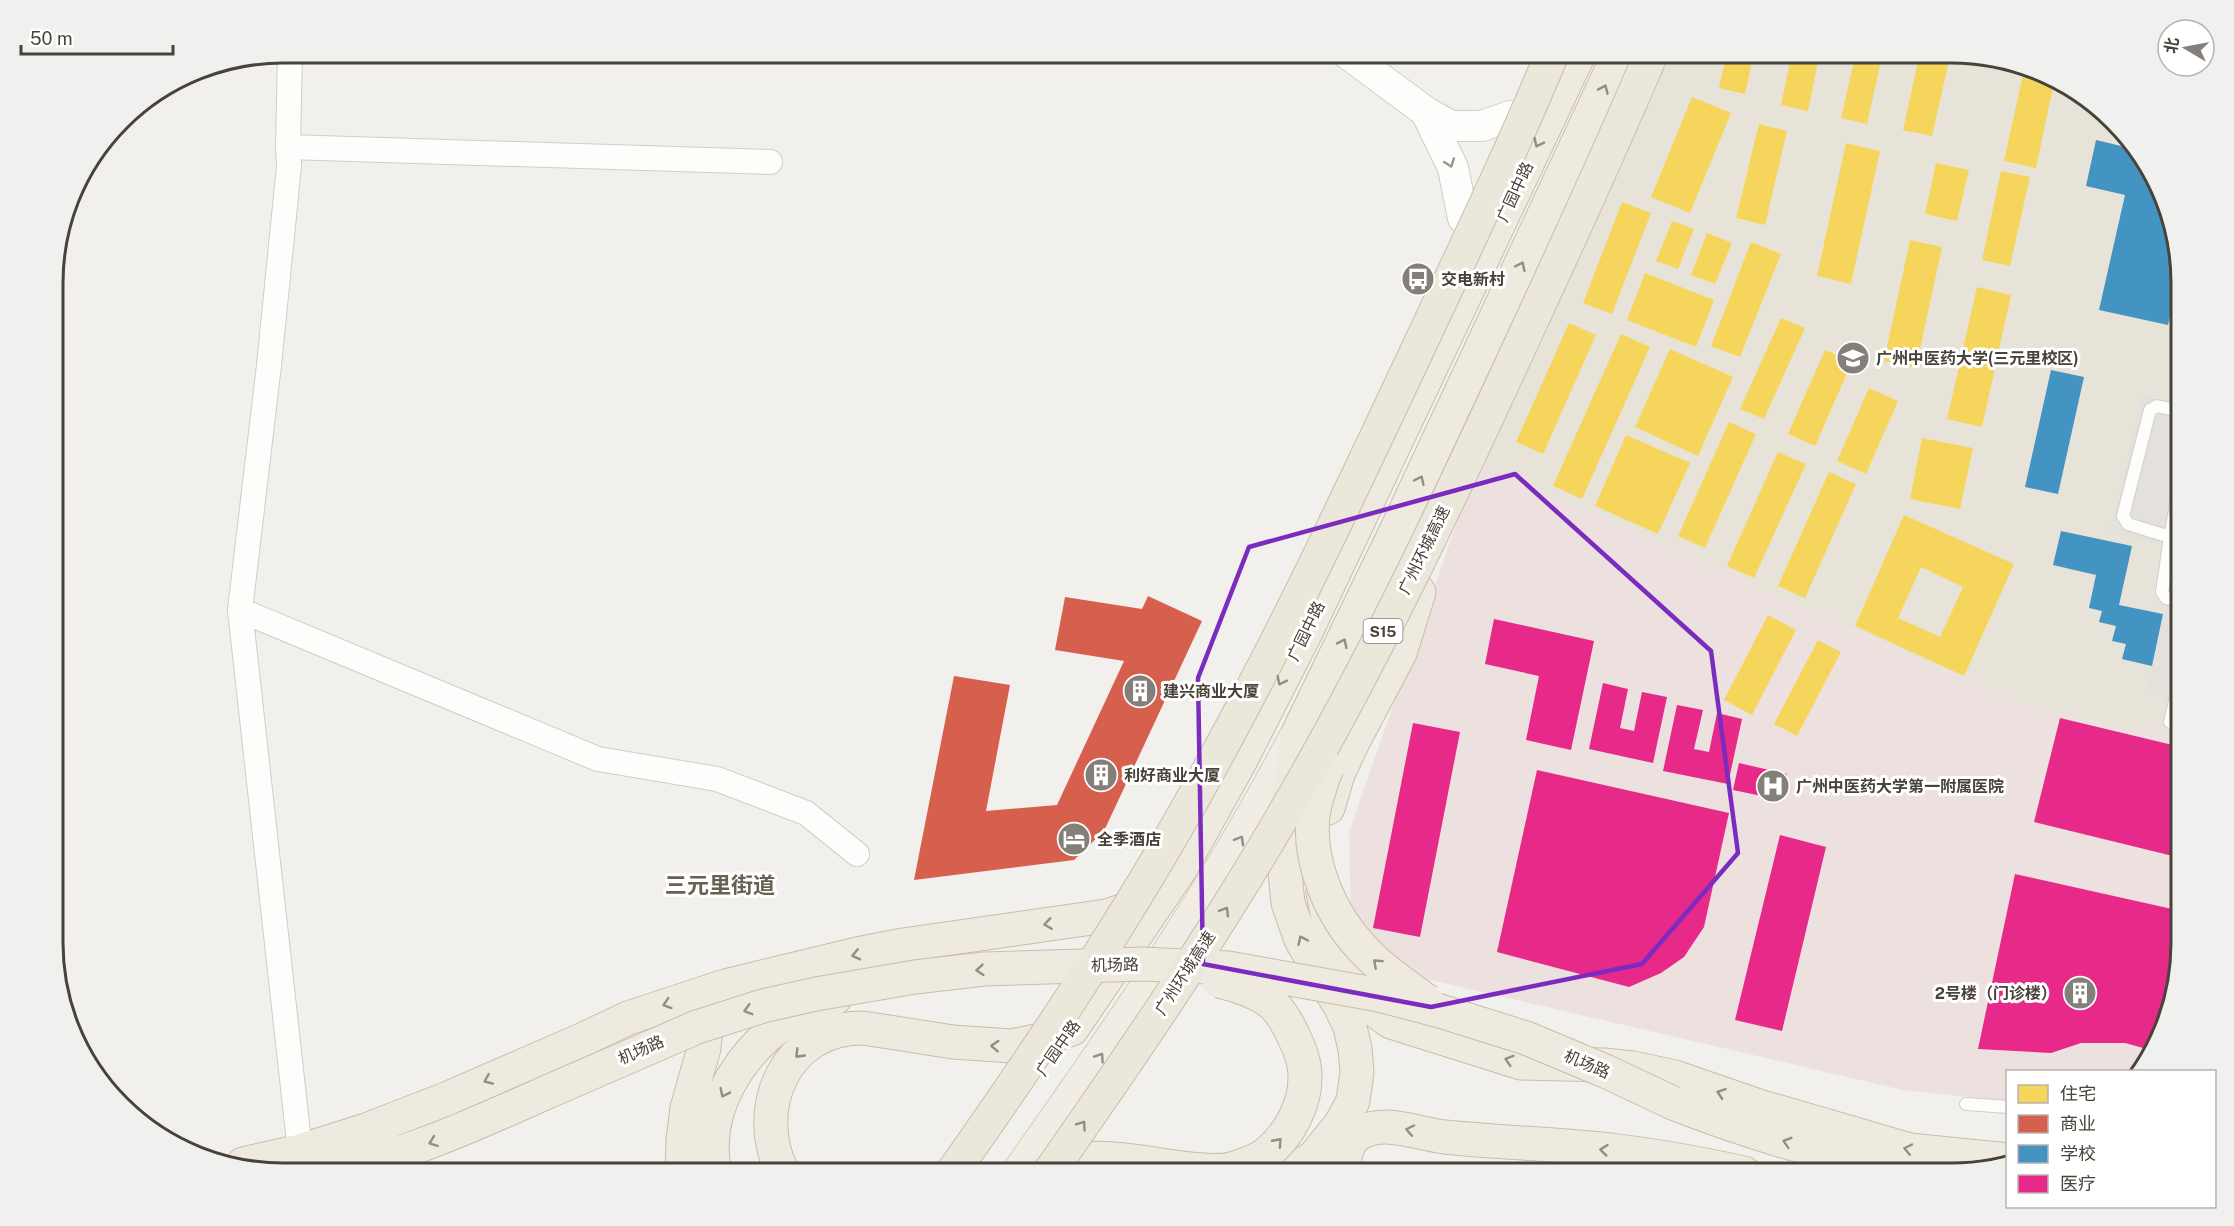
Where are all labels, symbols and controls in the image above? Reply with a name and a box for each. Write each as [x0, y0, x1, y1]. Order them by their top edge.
scale bar [21, 18, 172, 56]
north arrow [2156, 18, 2216, 78]
text: 50 m [30, 28, 73, 49]
text: 北 [2161, 36, 2182, 55]
one-way arrow [1597, 85, 1609, 96]
one-way arrow [1533, 137, 1545, 148]
one-way arrow [1443, 157, 1456, 167]
street label: 广园中路 [1493, 159, 1537, 225]
bus stop icon: 交电新村 [1400, 261, 1436, 297]
one-way arrow [1514, 261, 1526, 272]
place label: 交电新村 [1441, 270, 1505, 289]
school or university icon: 广州中医药大学(三元里校区) [1835, 340, 1871, 376]
place label: 广州中医药大学(三元里校区) [1876, 349, 2079, 368]
one-way arrow [1413, 476, 1425, 487]
street label: 广州环城高速 [1394, 503, 1454, 597]
street label: 广园中路 [1283, 598, 1329, 664]
road number: S15 [1364, 619, 1402, 643]
one-way arrow [1335, 638, 1347, 649]
building icon: 建兴商业大厦 [1122, 673, 1158, 709]
one-way arrow [1277, 675, 1289, 686]
place label: 建兴商业大厦 [1163, 682, 1259, 701]
building icon: 利好商业大厦 [1083, 757, 1119, 793]
place label: 利好商业大厦 [1124, 766, 1220, 785]
hospital icon: 广州中医药大学第一附属医院 [1755, 768, 1791, 804]
place label: 广州中医药大学第一附属医院 [1796, 777, 2004, 796]
hotel icon: 全季酒店 [1056, 821, 1092, 857]
place label: 全季酒店 [1097, 830, 1161, 849]
one-way arrow [1233, 836, 1244, 846]
district label: 三元里街道 [665, 872, 775, 898]
one-way arrow [1218, 907, 1230, 917]
one-way arrow [1044, 918, 1053, 930]
street label: 广州环城高速 [1151, 928, 1219, 1018]
one-way arrow [1298, 936, 1310, 947]
one-way arrow [851, 947, 861, 960]
street label: 机场路 [1091, 955, 1139, 975]
one-way arrow [1373, 959, 1384, 970]
one-way arrow [975, 963, 984, 976]
building icon: 2号楼（门诊楼） [2062, 975, 2098, 1011]
place label: 2号楼（门诊楼） [1935, 984, 2057, 1003]
one-way arrow [662, 997, 673, 1010]
one-way arrow [743, 1003, 754, 1015]
street label: 广园中路 [1032, 1016, 1084, 1080]
street label: 机场路 [615, 1032, 667, 1068]
one-way arrow [990, 1039, 999, 1052]
one-way arrow [796, 1046, 807, 1057]
street label: 机场路 [1561, 1046, 1613, 1082]
one-way arrow [1093, 1052, 1104, 1063]
one-way arrow [1504, 1055, 1515, 1067]
legend [2006, 1070, 2216, 1208]
one-way arrow [483, 1073, 494, 1085]
text: 住宅 [2060, 1083, 2096, 1104]
one-way arrow [720, 1086, 732, 1097]
one-way arrow [1716, 1087, 1727, 1100]
text: 商业 [2060, 1113, 2096, 1134]
one-way arrow [1075, 1121, 1086, 1132]
one-way arrow [1405, 1124, 1415, 1137]
one-way arrow [428, 1134, 439, 1147]
one-way arrow [1783, 1137, 1793, 1150]
one-way arrow [1271, 1138, 1282, 1149]
one-way arrow [1903, 1143, 1913, 1156]
text: 学校 [2060, 1143, 2096, 1164]
one-way arrow [1599, 1144, 1608, 1156]
text: 医疗 [2060, 1173, 2096, 1194]

